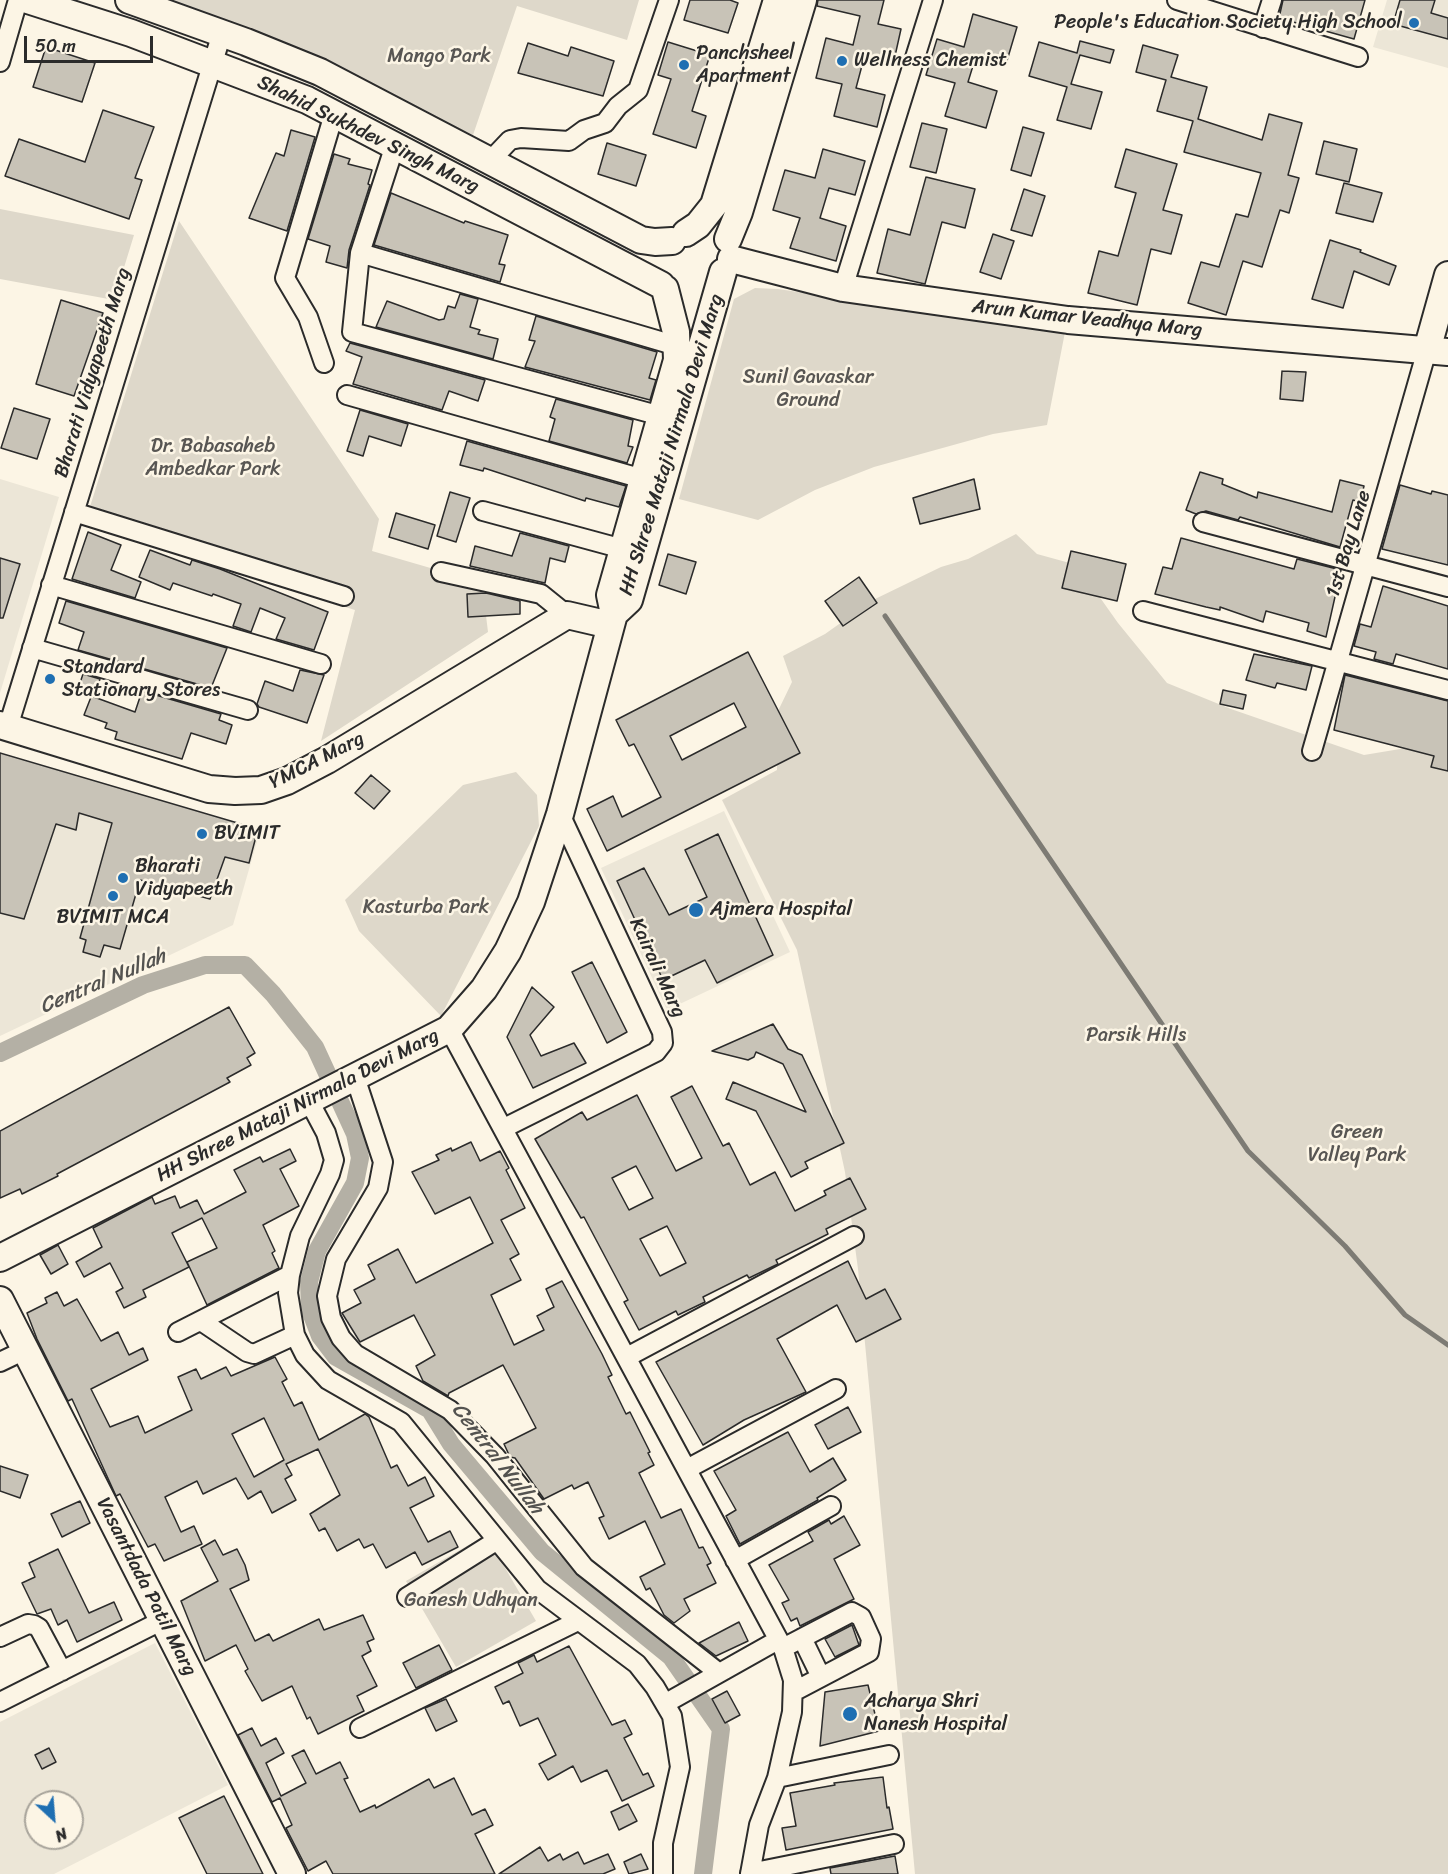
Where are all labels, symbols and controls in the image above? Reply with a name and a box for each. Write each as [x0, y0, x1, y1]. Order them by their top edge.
place label: People's Education Society High School [1054, 11, 1402, 35]
marker: People's Education Society High School [1407, 16, 1421, 30]
scale bar [27, 24, 156, 62]
text: 50 m [35, 30, 76, 62]
place label: Panchsheel Apartment [696, 42, 795, 89]
park label: Mango Park [387, 45, 491, 69]
place label: Wellness Chemist [854, 49, 1007, 73]
marker: Wellness Chemist [835, 54, 849, 68]
marker: Panchsheel Apartment [677, 58, 691, 72]
street label: Shahid Sukhdev Singh Marg [253, 71, 483, 199]
street label: Bharati Vidyapeeth Marg [50, 265, 136, 481]
street label: HH Shree Mataji Nirmala Devi Marg [615, 291, 729, 599]
street label: Arun Kumar Veadhya Marg [971, 295, 1203, 343]
park label: Sunil Gavaskar Ground [743, 366, 873, 413]
park label: Dr. Babasaheb Ambedkar Park [145, 435, 281, 482]
street label: 1st Bay Lane [1321, 488, 1377, 600]
place label: Standard Stationary Stores [62, 656, 220, 703]
marker: Standard Stationary Stores [43, 672, 57, 686]
street label: YMCA Marg [266, 727, 368, 795]
place label: BVIMIT [214, 822, 280, 846]
marker: BVIMIT [195, 827, 209, 841]
place label: Bharati Vidyapeeth [135, 855, 233, 902]
marker: Bharati Vidyapeeth [116, 871, 130, 885]
marker: BVIMIT MCA [106, 889, 120, 903]
park label: Kasturba Park [363, 896, 489, 920]
place label: Ajmera Hospital [710, 898, 852, 922]
marker: Ajmera Hospital [687, 901, 705, 919]
place label: BVIMIT MCA [57, 906, 169, 930]
street label: Kairali Marg [624, 914, 690, 1022]
water label: Central Nullah [36, 944, 170, 1020]
street label: HH Shree Mataji Nirmala Devi Marg [153, 1024, 443, 1188]
park label: Parsik Hills [1086, 1024, 1186, 1048]
park label: Green Valley Park [1308, 1121, 1406, 1168]
water label: Central Nullah [446, 1398, 548, 1520]
street label: Vasantdada Patil Marg [91, 1494, 201, 1680]
park label: Ganesh Udhyan [404, 1589, 538, 1613]
place label: Acharya Shri Nanesh Hospital [864, 1690, 1007, 1737]
marker: Acharya Shri Nanesh Hospital [841, 1705, 859, 1723]
north arrow [24, 1790, 84, 1850]
text: N [50, 1819, 73, 1850]

